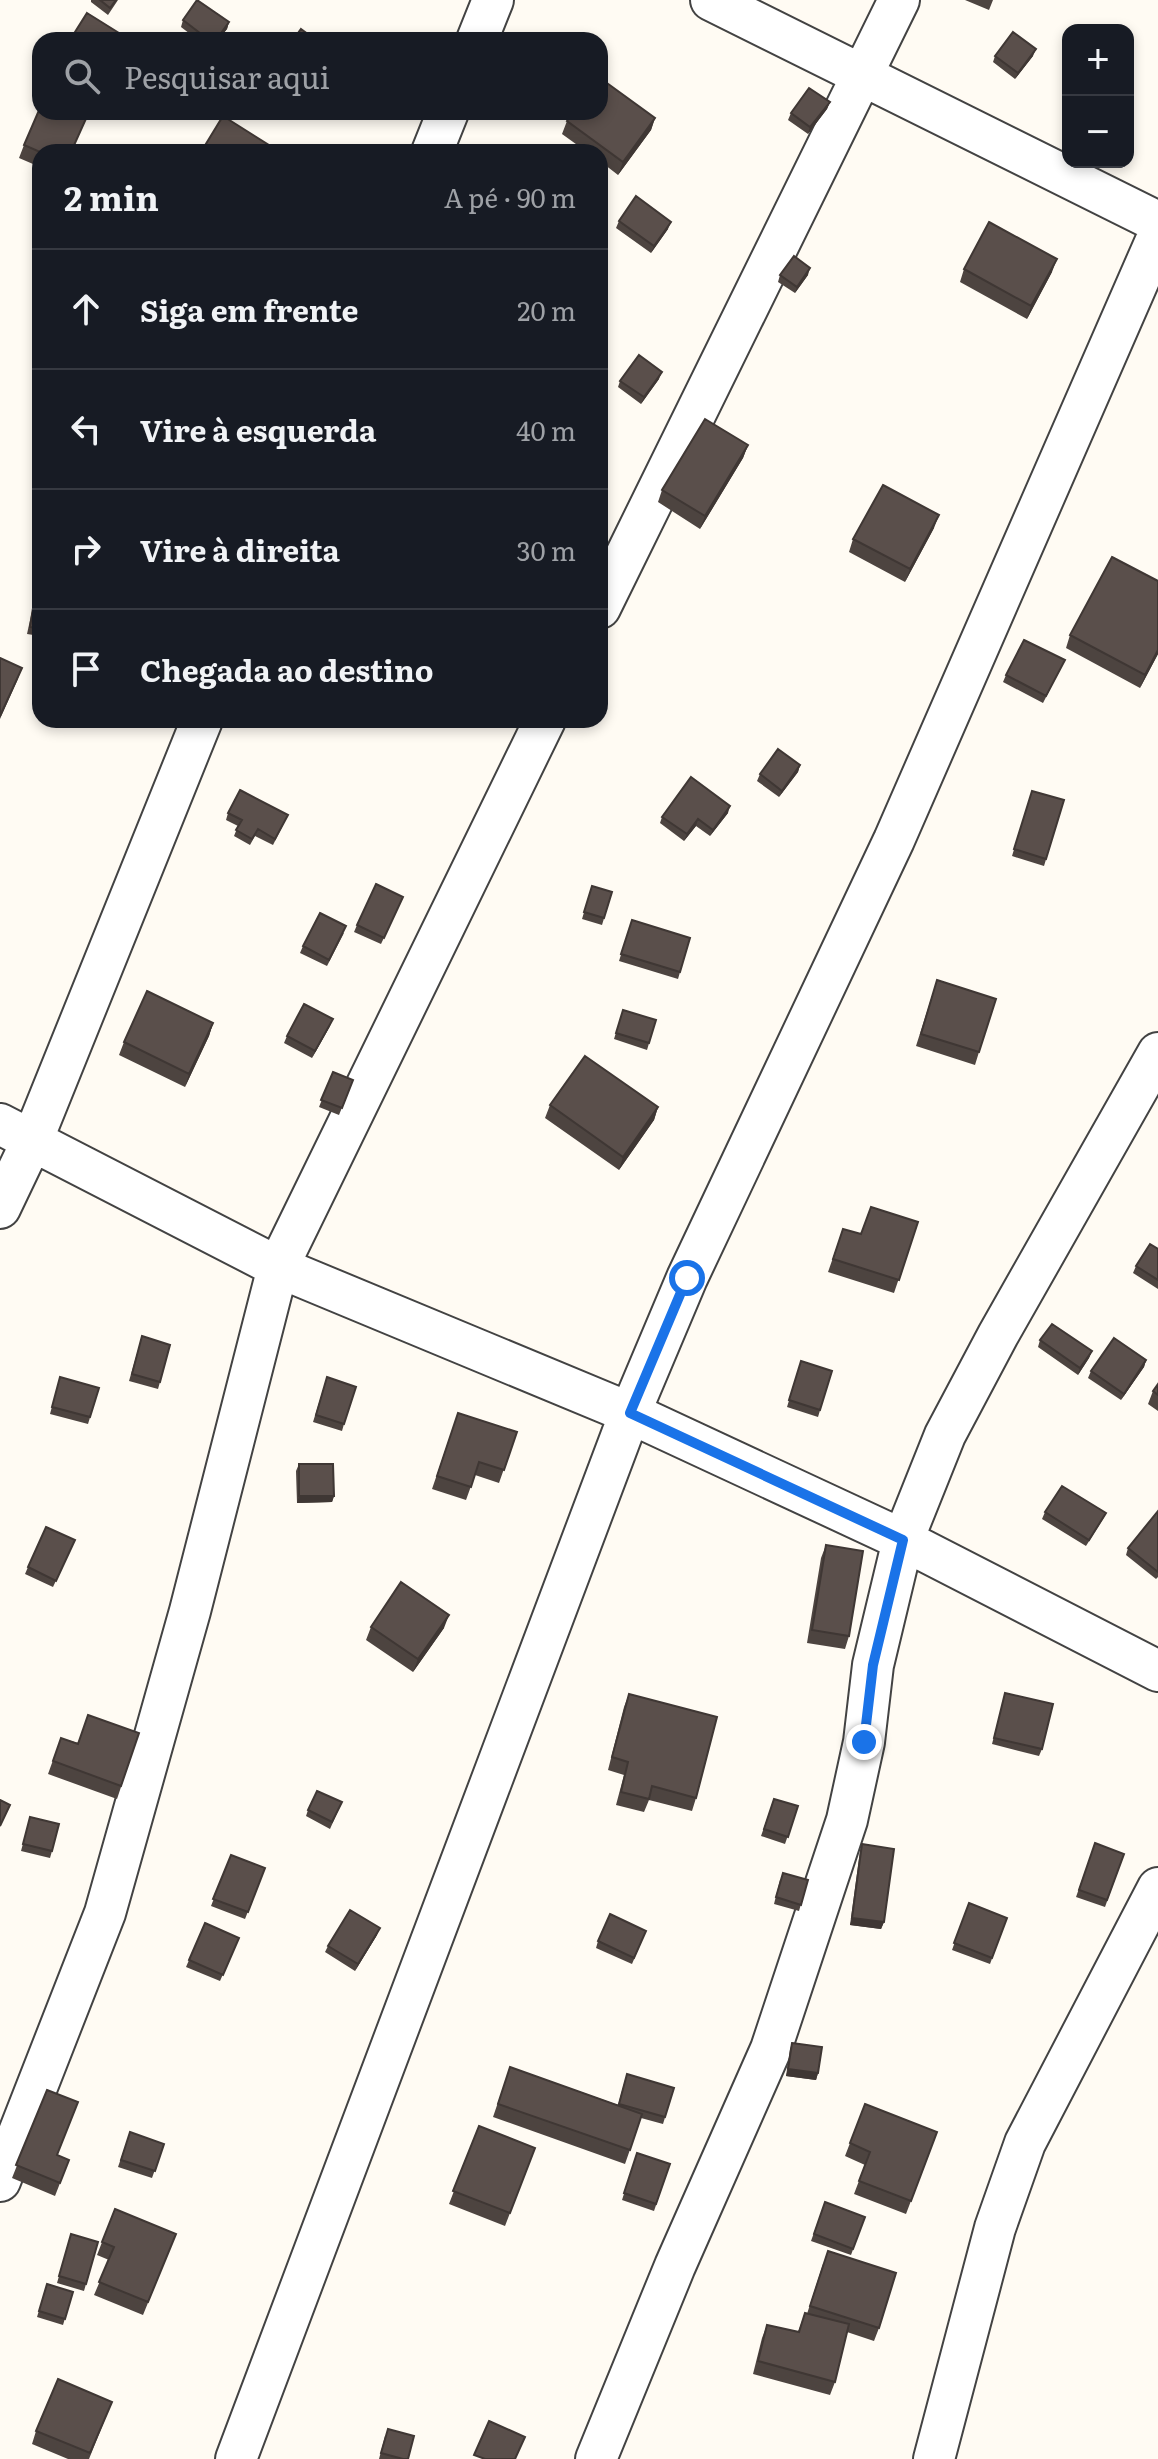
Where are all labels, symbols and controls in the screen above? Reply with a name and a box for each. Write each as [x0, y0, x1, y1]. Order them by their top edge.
map controls [1062, 24, 1134, 168]
button: + [1062, 24, 1134, 96]
search box [32, 32, 608, 120]
icon: search [60, 54, 104, 98]
text: Pesquisar aqui [124, 54, 330, 98]
button: − [1062, 96, 1134, 168]
text: 2 min [64, 171, 159, 221]
text: A pé · 90 m [444, 177, 576, 216]
icon: ahead [64, 287, 108, 331]
text: Siga em frente [140, 287, 359, 331]
text: 20 m [517, 290, 576, 329]
icon: left [64, 407, 108, 451]
text: Vire à esquerda [140, 407, 376, 451]
text: 40 m [516, 410, 576, 449]
icon: right [64, 527, 108, 571]
text: Vire à direita [140, 527, 340, 571]
text: 30 m [516, 530, 576, 569]
icon: arrive [64, 647, 108, 691]
text: Chegada ao destino [140, 647, 433, 691]
route start [669, 1260, 705, 1296]
route end [846, 1724, 882, 1760]

